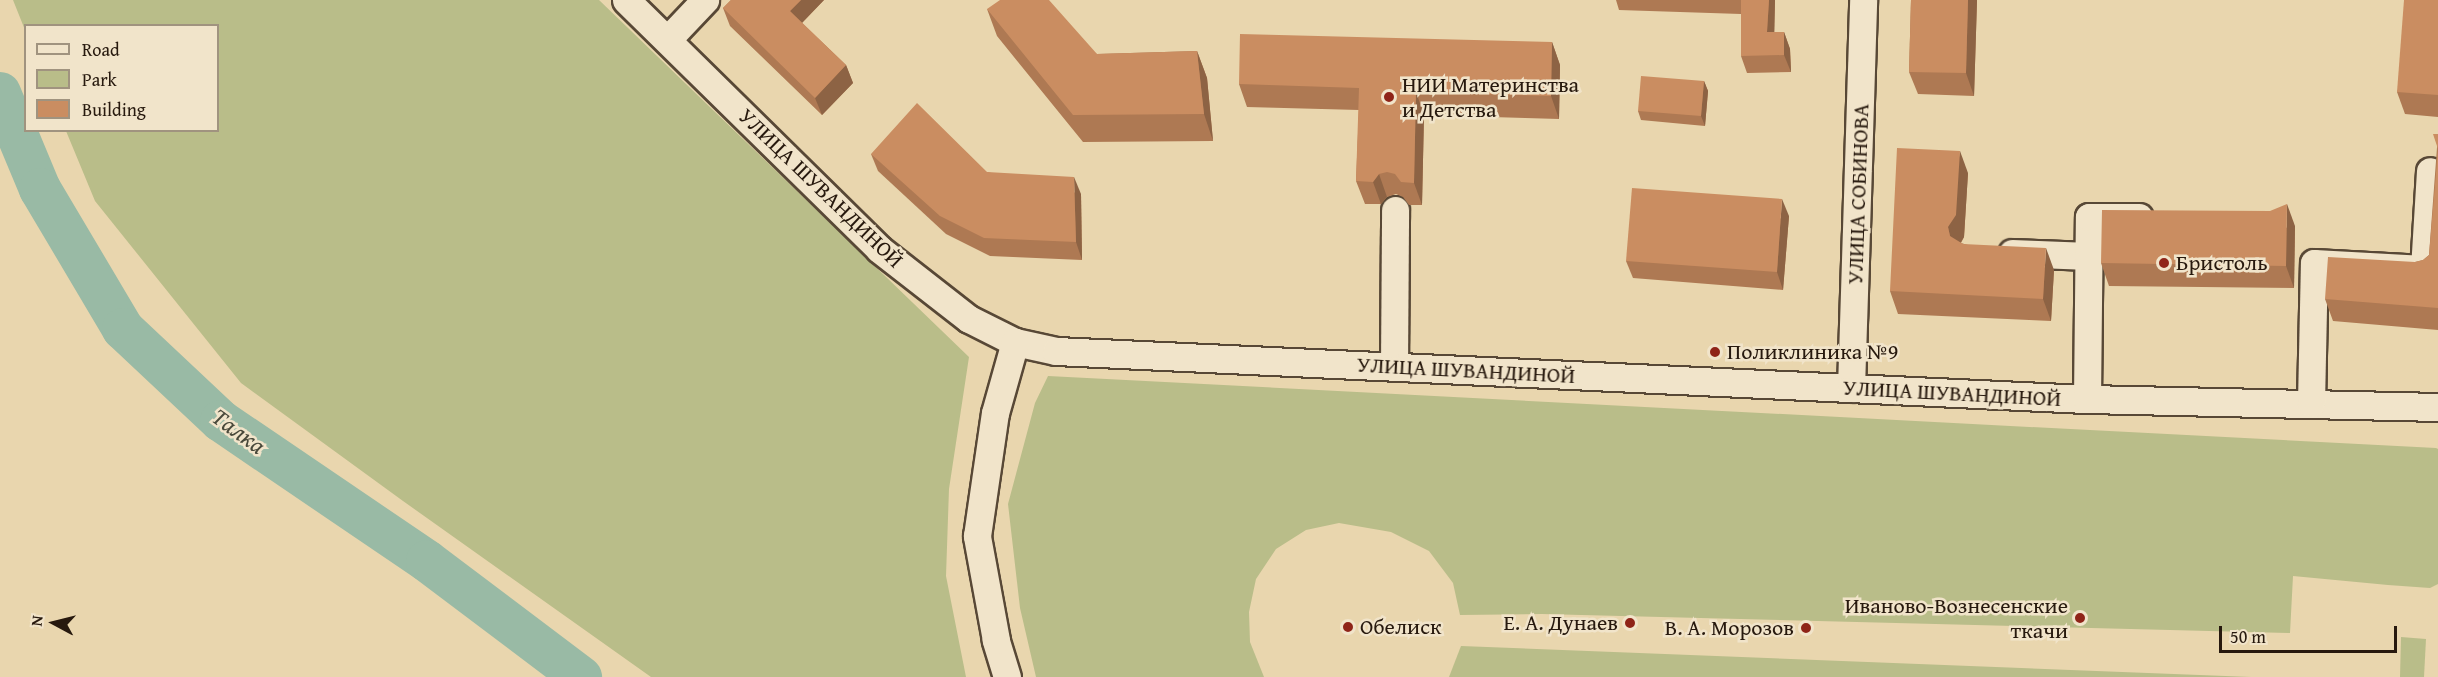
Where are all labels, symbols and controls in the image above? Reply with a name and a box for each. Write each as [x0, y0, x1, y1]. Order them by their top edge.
legend [24, 24, 219, 132]
text: Road [82, 36, 120, 63]
text: Park [82, 66, 117, 93]
place label: НИИ Материнства и Детства [1402, 71, 1579, 122]
marker: НИИ Материнства и Детства [1380, 88, 1398, 106]
text: Building [82, 96, 146, 123]
street label: УЛИЦА ШУВАНДИНОЙ [733, 103, 909, 273]
street label: УЛИЦА СОБИНОВА [1842, 103, 1874, 285]
place label: Бристоль [2176, 250, 2268, 276]
marker: Бристоль [2157, 256, 2171, 270]
place label: Поликлиника №9 [1727, 339, 1898, 365]
marker: Поликлиника №9 [1708, 345, 1722, 359]
street label: УЛИЦА ШУВАНДИНОЙ [1356, 351, 1576, 389]
street label: УЛИЦА ШУВАНДИНОЙ [1842, 374, 2062, 412]
water label: Талка [207, 402, 271, 460]
place label: Иваново-Вознесенские ткачи [1845, 592, 2068, 644]
north arrow [24, 593, 84, 653]
place label: Е. А. Дунаев [1504, 610, 1618, 636]
marker: Иваново-Вознесенские ткачи [2073, 611, 2087, 625]
text: N [24, 614, 49, 628]
place label: Обелиск [1360, 614, 1441, 640]
scale bar [2222, 614, 2400, 652]
place label: В. А. Морозов [1665, 615, 1794, 641]
marker: Е. А. Дунаев [1623, 616, 1637, 630]
marker: Обелиск [1341, 620, 1355, 634]
marker: В. А. Морозов [1799, 621, 1813, 635]
text: 50 m [2230, 623, 2266, 650]

